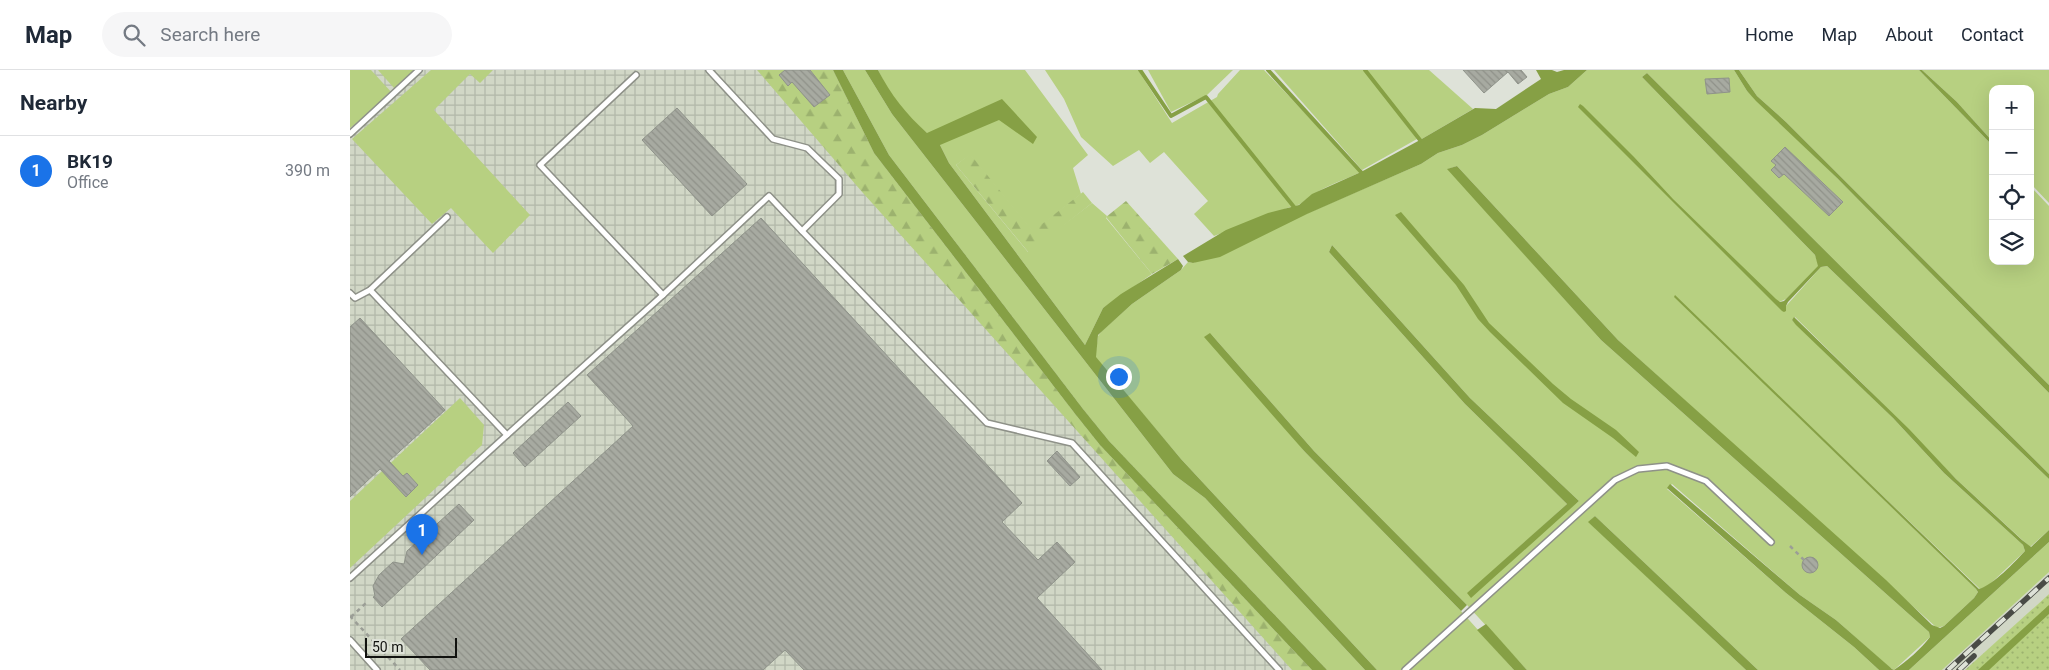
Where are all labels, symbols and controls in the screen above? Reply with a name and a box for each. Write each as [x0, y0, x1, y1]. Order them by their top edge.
search box [102, 12, 452, 57]
text: Map [25, 21, 72, 49]
icon: search [120, 21, 148, 49]
text: Search here [160, 23, 260, 46]
text: Home [1745, 24, 1794, 45]
text: Map [1822, 24, 1857, 45]
text: About [1885, 24, 1933, 45]
text: Contact [1961, 24, 2024, 45]
map controls [1989, 85, 2034, 265]
button: + [1989, 85, 2034, 130]
text: Nearby [20, 91, 87, 115]
button: − [1989, 130, 2034, 175]
text: BK19 [67, 150, 113, 173]
text: 1 [31, 161, 41, 180]
text: 390 m [285, 161, 330, 180]
text: Office [67, 173, 109, 192]
button: locate [1989, 175, 2034, 220]
button: layers [1989, 220, 2034, 265]
your location [1106, 364, 1132, 390]
pin: 1 [406, 514, 438, 555]
scale bar [365, 635, 458, 658]
text: 50 m [372, 639, 404, 655]

